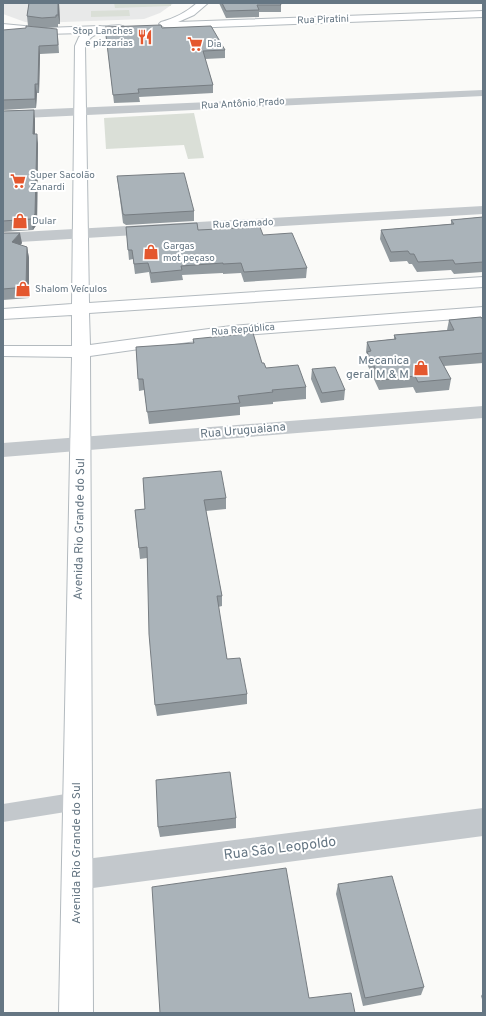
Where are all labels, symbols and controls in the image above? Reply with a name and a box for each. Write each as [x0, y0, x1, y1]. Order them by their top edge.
street label: Rua Piratini [297, 13, 349, 27]
place label: Stop Lanches e pizzarias [72, 25, 133, 50]
restaurant icon: Stop Lanches e pizzarias [136, 28, 154, 46]
supermarket icon: Dia [186, 35, 204, 53]
place label: Dia [207, 38, 222, 51]
street label: Rua Antônio Prado [201, 95, 286, 113]
place label: Super Sacolão Zanardi [30, 169, 95, 194]
supermarket icon: Super Sacolão Zanardi [9, 172, 27, 190]
shop icon: Dular [11, 212, 29, 230]
place label: Dular [32, 215, 56, 228]
street label: Rua Gramado [212, 216, 274, 232]
place label: Gargas mot peçaso [163, 240, 215, 265]
shop icon: Gargas mot peçaso [142, 243, 160, 261]
shop icon: Shalom Veículos [14, 280, 32, 298]
place label: Shalom Veículos [35, 283, 108, 296]
street label: Rua República [211, 321, 275, 339]
place label: Mecanica geral M & M [346, 353, 409, 383]
shop icon: Mecanica geral M & M [412, 359, 430, 377]
street label: Rua Uruguaiana [200, 419, 286, 443]
street label: Avenida Rio Grande do Sul [71, 458, 89, 600]
street label: Avenida Rio Grande do Sul [69, 782, 85, 924]
street label: Rua São Leopoldo [223, 834, 337, 864]

